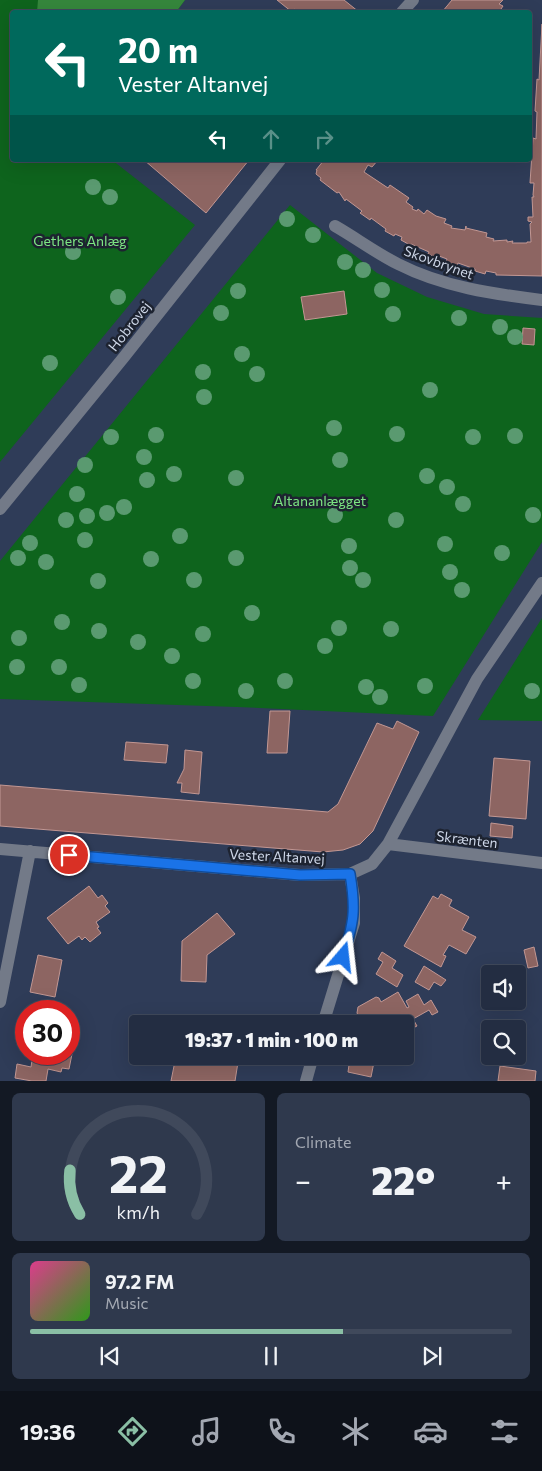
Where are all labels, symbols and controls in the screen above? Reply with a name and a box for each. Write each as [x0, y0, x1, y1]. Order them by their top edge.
text: 20 m [118, 27, 198, 70]
icon: left [35, 30, 100, 95]
text: Vester Altanvej [118, 70, 268, 97]
icon: left [204, 125, 232, 153]
icon: ahead [257, 125, 285, 153]
icon: right [310, 125, 338, 153]
park label: Gethers Anlæg [33, 232, 127, 249]
street label: Skovbrynet [402, 242, 476, 283]
street label: Hobrovej [104, 298, 154, 354]
park label: Altananlægget [274, 492, 367, 509]
street label: Skrænten [435, 827, 499, 851]
pin [48, 834, 90, 876]
icon: arrive [55, 841, 83, 869]
street label: Vester Altanvej [229, 845, 325, 867]
position arrow [316, 930, 368, 982]
map controls [481, 965, 526, 1065]
button: sound [481, 965, 526, 1010]
speed limit sign: 30 [15, 1000, 80, 1065]
button: search [481, 1020, 526, 1065]
text: 19:37 · 1 min · 100 m [185, 1028, 358, 1051]
text: Climate [295, 1132, 351, 1151]
text: 22 [109, 1140, 168, 1204]
text: 22° [371, 1156, 435, 1203]
text: − [295, 1163, 311, 1197]
text: + [496, 1163, 512, 1197]
text: km/h [117, 1201, 160, 1223]
text: 97.2 FM [105, 1270, 174, 1293]
text: Music [105, 1293, 149, 1312]
icon: previous [96, 1342, 124, 1370]
icon: pause [257, 1342, 285, 1370]
icon: next [418, 1342, 446, 1370]
icon: directions [115, 1414, 150, 1449]
icon: music [189, 1414, 224, 1449]
icon: phone [264, 1414, 299, 1449]
icon: climate [338, 1414, 373, 1449]
icon: car [413, 1414, 448, 1449]
icon: filters [487, 1414, 522, 1449]
text: 19:36 [20, 1418, 75, 1445]

